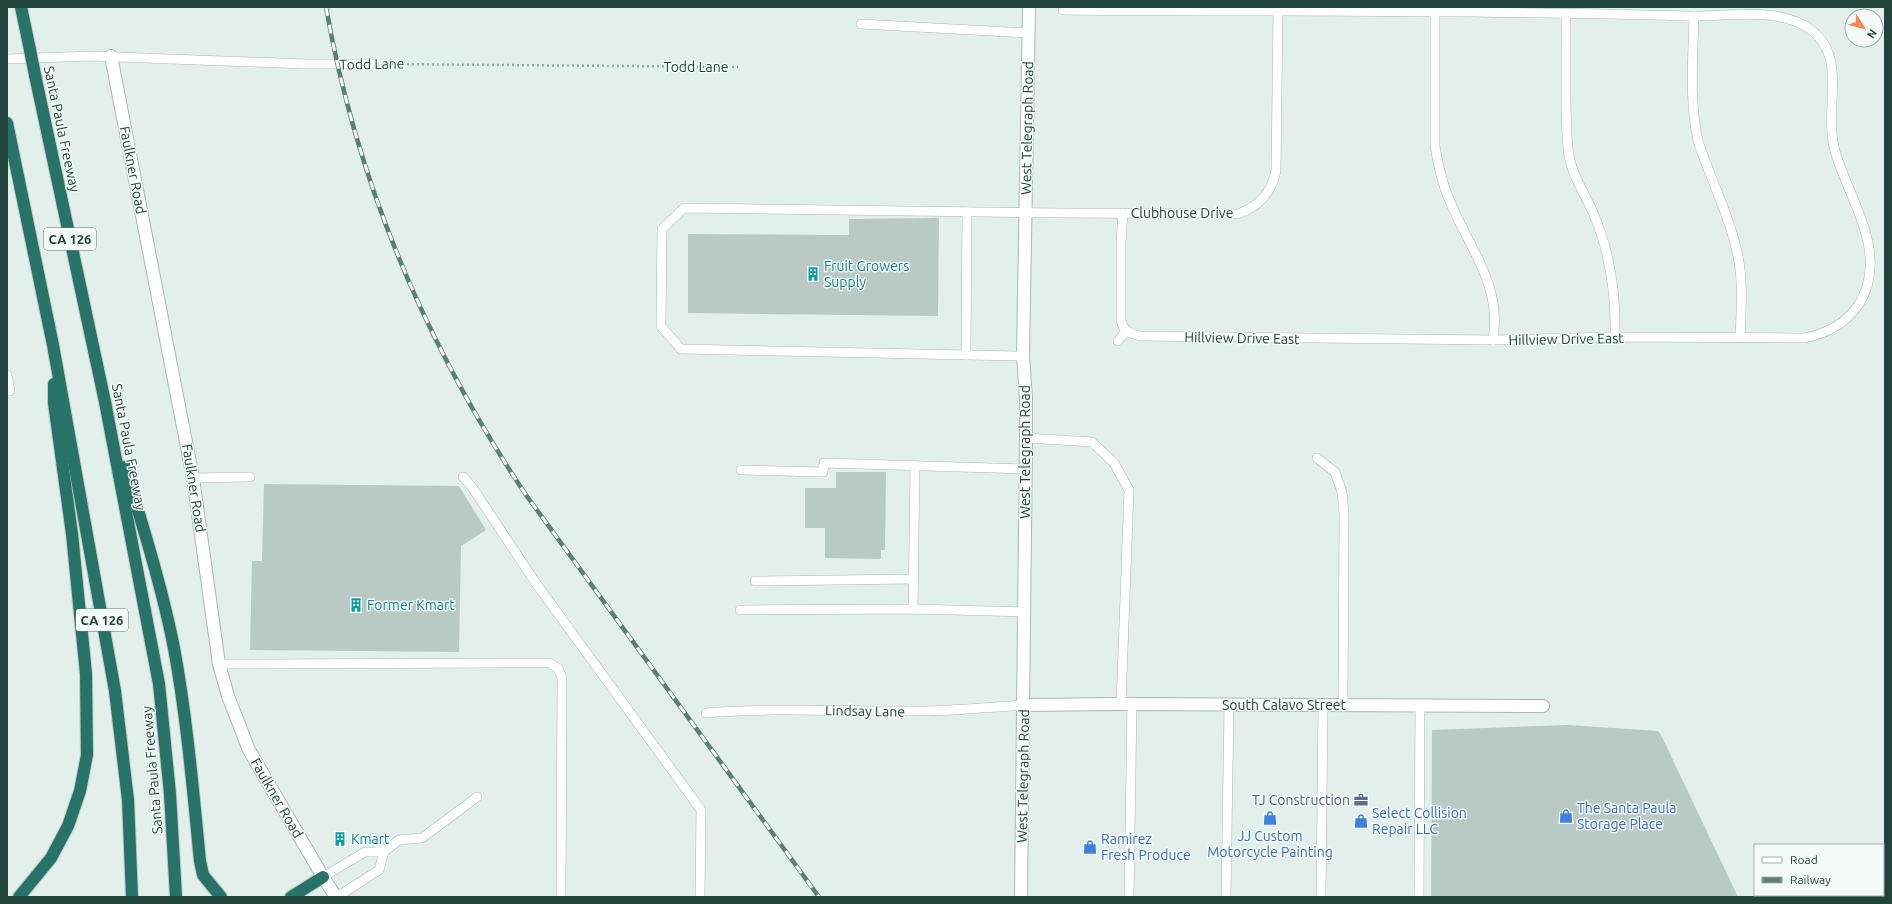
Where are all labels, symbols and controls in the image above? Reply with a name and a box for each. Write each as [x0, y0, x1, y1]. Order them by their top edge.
north arrow [1844, 8, 1884, 48]
text: N [1865, 27, 1879, 41]
street label: Todd Lane [339, 55, 405, 73]
street label: Todd Lane [664, 59, 728, 75]
street label: West Telegraph Road [1018, 61, 1036, 195]
street label: Santa Paula Freeway [41, 64, 83, 194]
street label: Faulkner Road [117, 125, 149, 215]
street label: Clubhouse Drive [1131, 205, 1233, 221]
road number: CA 126 [44, 228, 96, 250]
place label: Fruit Growers Supply [824, 258, 909, 290]
building icon: Fruit Growers Supply [805, 266, 821, 282]
street label: Hillview Drive East [1184, 329, 1300, 347]
street label: Hillview Drive East [1508, 330, 1624, 348]
street label: Santa Paula Freeway [109, 382, 149, 512]
street label: West Telegraph Road [1017, 385, 1033, 519]
street label: Faulkner Road [179, 443, 209, 533]
building icon: Former Kmart [348, 597, 364, 613]
place label: Former Kmart [367, 597, 455, 613]
road number: CA 126 [76, 609, 128, 631]
street label: South Calavo Street [1222, 697, 1347, 713]
street label: Lindsay Lane [825, 702, 905, 720]
street label: Santa Paula Freeway [138, 705, 166, 835]
street label: West Telegraph Road [1014, 709, 1032, 843]
street label: Faulkner Road [248, 755, 306, 841]
place label: TJ Construction [1252, 792, 1350, 808]
office icon: TJ Construction [1353, 792, 1369, 808]
place label: The Santa Paula Storage Place [1577, 800, 1676, 832]
place label: Select Collision Repair LLC [1372, 805, 1467, 837]
shop icon: The Santa Paula Storage Place [1558, 808, 1574, 824]
shop icon: JJ Custom Motorcycle Painting [1262, 810, 1278, 826]
shop icon: Select Collision Repair LLC [1353, 813, 1369, 829]
place label: JJ Custom Motorcycle Painting [1207, 828, 1333, 860]
building icon: Kmart [332, 831, 348, 847]
place label: Kmart [351, 831, 390, 847]
place label: Ramirez Fresh Produce [1101, 831, 1191, 863]
shop icon: Ramirez Fresh Produce [1082, 839, 1098, 855]
legend [1754, 844, 1884, 896]
text: Road [1790, 853, 1818, 866]
text: Railway [1790, 873, 1831, 886]

